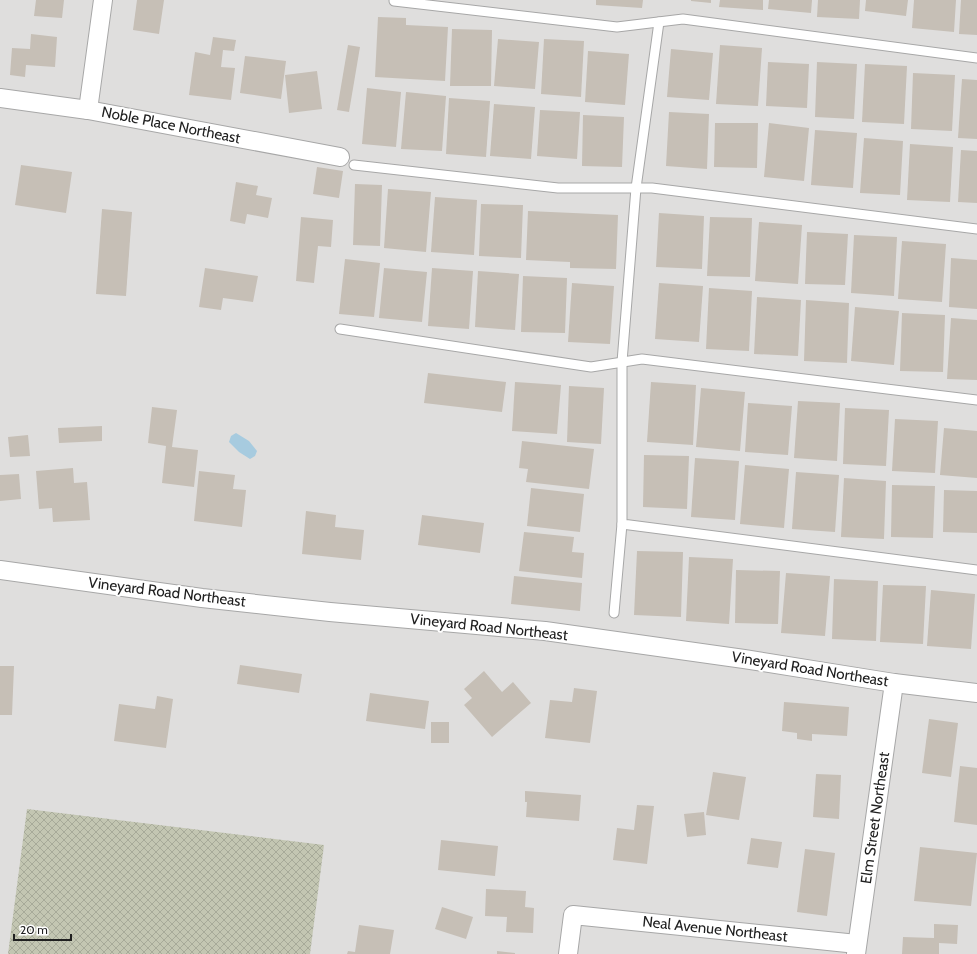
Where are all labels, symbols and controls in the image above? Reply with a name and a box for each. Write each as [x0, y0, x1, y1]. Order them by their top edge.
street label: Noble Place Northeast [100, 103, 242, 147]
street label: Vineyard Road Northeast [87, 573, 247, 611]
street label: Vineyard Road Northeast [409, 610, 569, 644]
street label: Vineyard Road Northeast [730, 648, 890, 690]
street label: Elm Street Northeast [857, 751, 893, 885]
street label: Neal Avenue Northeast [642, 912, 788, 946]
scale bar [14, 916, 71, 942]
text: 20 m [20, 922, 48, 937]

